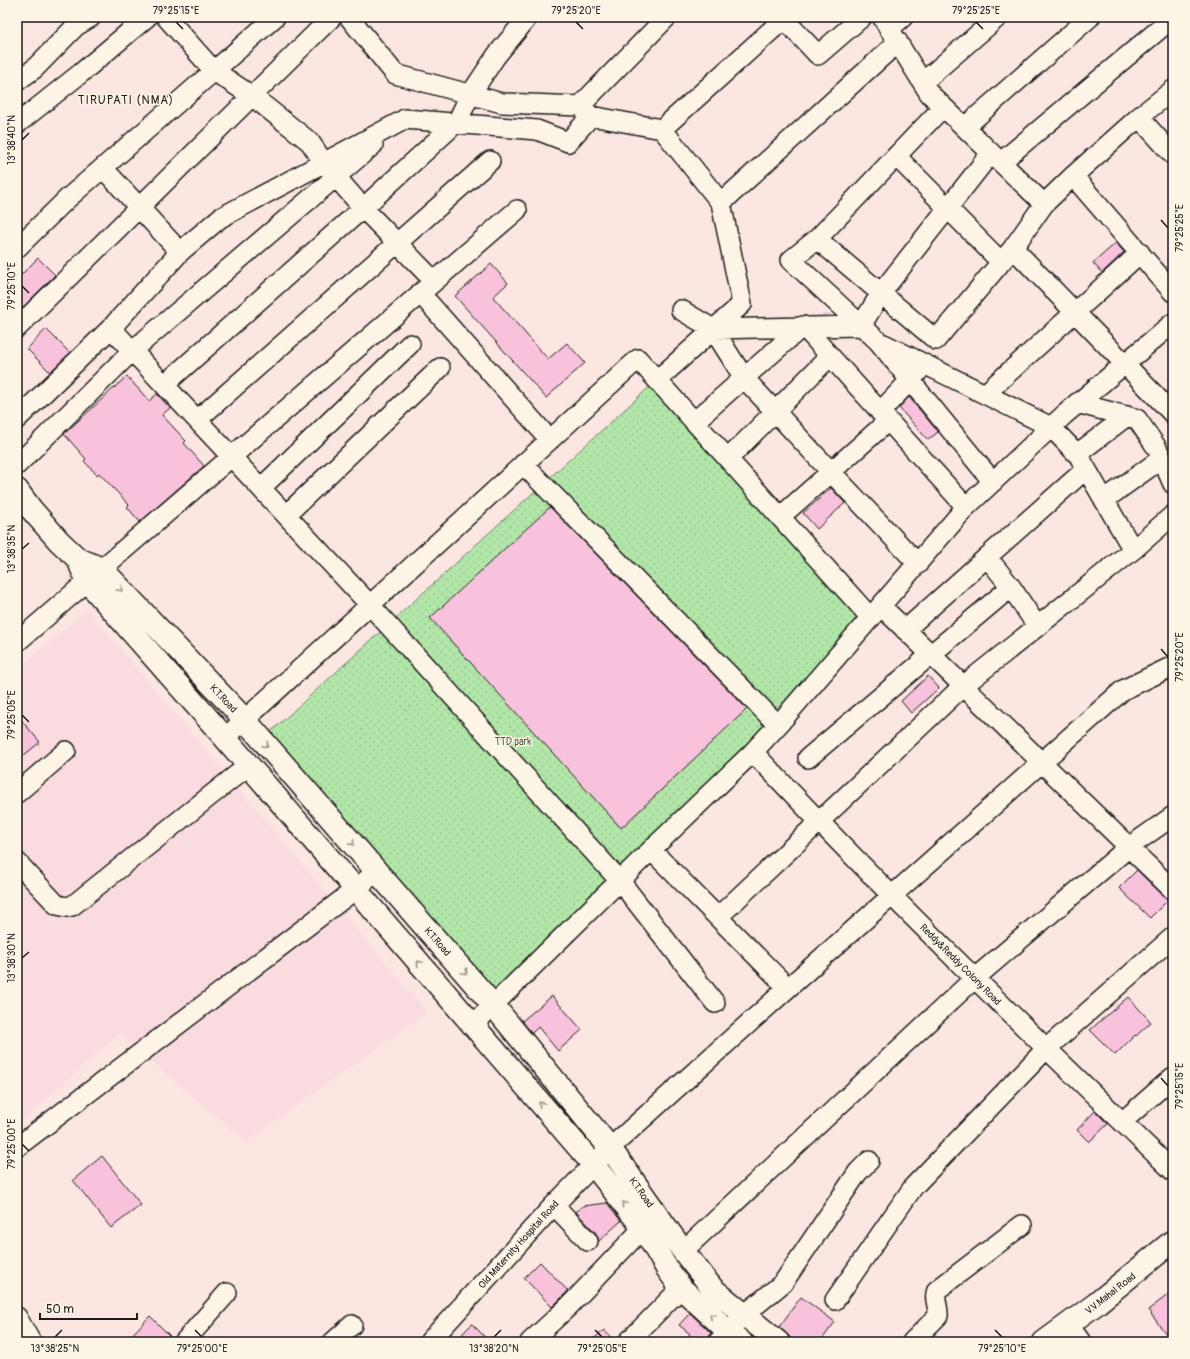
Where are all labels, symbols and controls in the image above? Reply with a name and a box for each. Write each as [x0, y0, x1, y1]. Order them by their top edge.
text: 79°25'15"E [153, 5, 199, 17]
text: 79°25'20"E [551, 5, 601, 17]
text: 79°25'25"E [952, 5, 1000, 17]
district label: TIRUPATI (NMA) [78, 93, 174, 108]
text: 13°38'40"N [6, 115, 18, 165]
text: 79°25'25"E [1174, 204, 1186, 252]
text: 79°25'10"E [6, 262, 18, 310]
text: 13°38'35"N [6, 525, 18, 573]
one-way arrow [115, 584, 123, 592]
text: 79°25'20"E [1174, 632, 1186, 682]
street label: K.T.Road [207, 682, 239, 715]
text: 79°25'05"E [6, 690, 18, 740]
park label: TTD park [495, 736, 532, 748]
one-way arrow [262, 740, 269, 748]
one-way arrow [347, 838, 354, 846]
street label: Reddy&Reddy Colony Road [917, 922, 1003, 1008]
street label: K.T.Road [421, 925, 453, 959]
text: 13°38'30"N [6, 933, 18, 983]
one-way arrow [417, 960, 424, 968]
one-way arrow [460, 968, 467, 975]
text: 79°25'15"E [1174, 1063, 1186, 1109]
one-way arrow [538, 1101, 545, 1108]
text: 79°25'00"E [6, 1119, 18, 1169]
street label: K.T.Road [626, 1175, 656, 1210]
street label: Old Maternity Hospital Road [476, 1198, 562, 1291]
one-way arrow [622, 1201, 629, 1208]
street label: V.V.Mahal Road [1083, 1270, 1138, 1317]
scale bar [40, 1295, 137, 1321]
text: 50 m [46, 1302, 74, 1317]
one-way arrow [709, 1314, 717, 1321]
text: 13°38'25"N [31, 1343, 79, 1355]
text: 79°25'00"E [177, 1343, 227, 1355]
text: 13°38'20"N [469, 1343, 519, 1355]
text: 79°25'05"E [577, 1343, 627, 1355]
text: 79°25'10"E [978, 1343, 1026, 1355]

